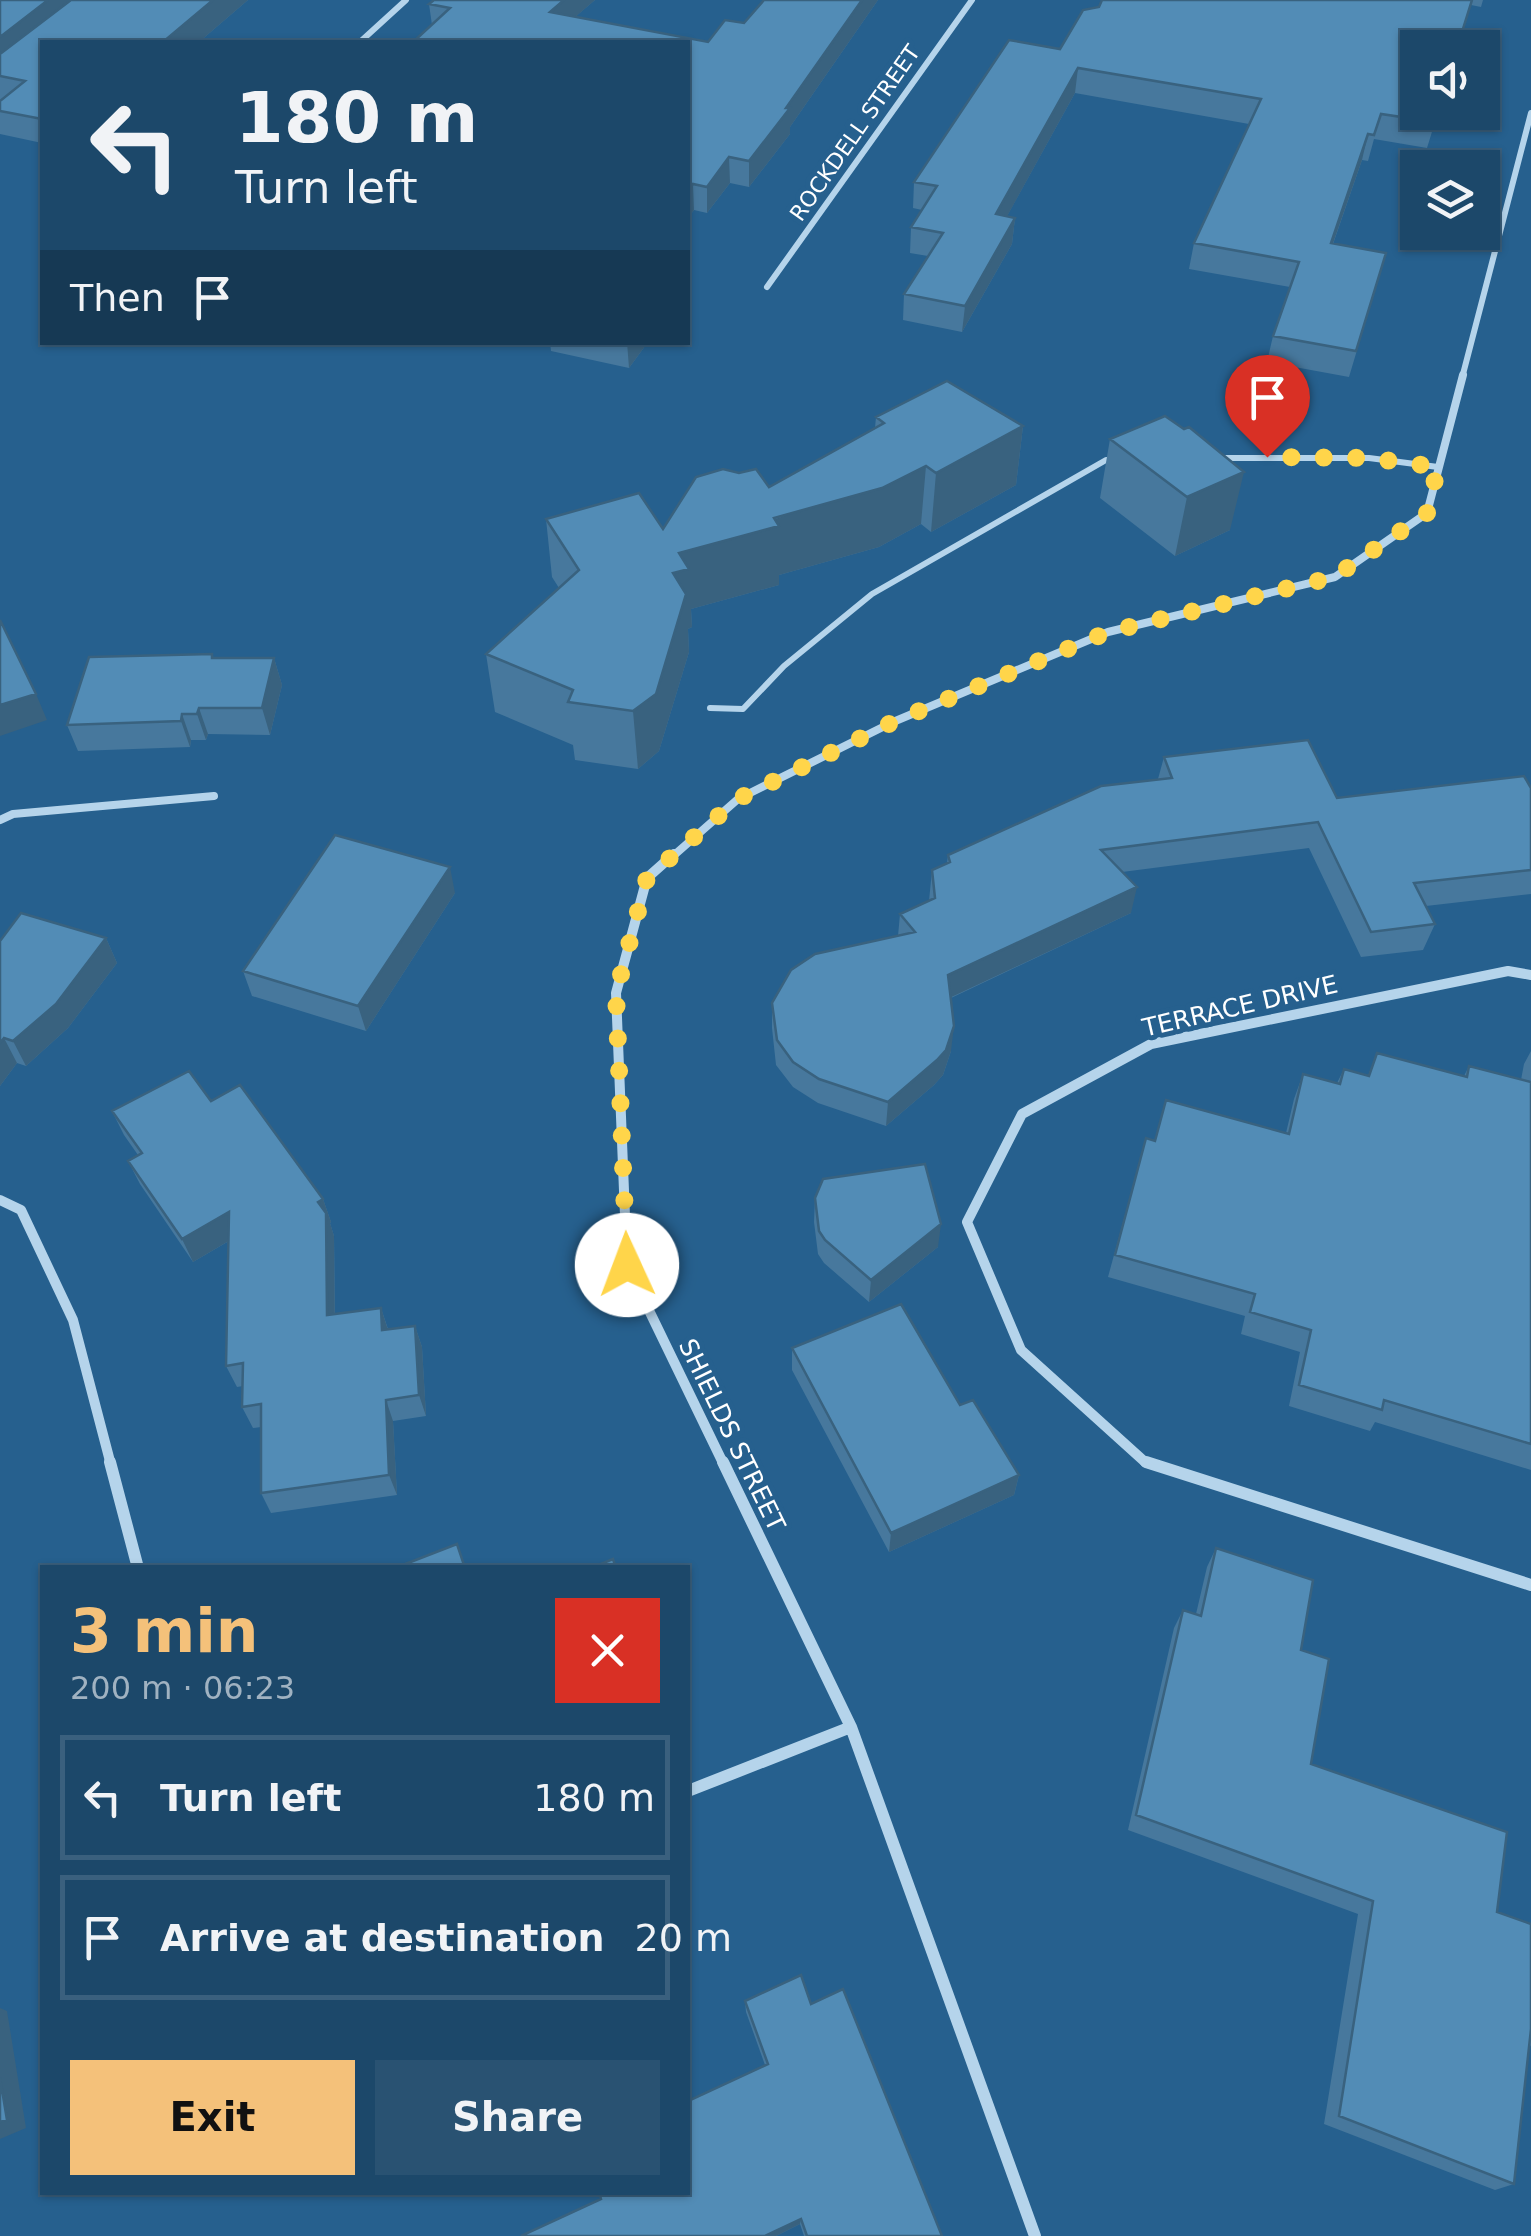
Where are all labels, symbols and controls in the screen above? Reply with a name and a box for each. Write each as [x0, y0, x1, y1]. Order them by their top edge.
map controls [1400, 30, 1500, 250]
button: sound [1400, 30, 1500, 130]
street label: ROCKDELL STREET [785, 40, 925, 226]
text: 180 m [235, 77, 478, 159]
icon: left [70, 80, 200, 210]
button: layers [1400, 150, 1500, 250]
text: Turn left [235, 161, 418, 214]
icon: arrive [185, 270, 240, 325]
text: Then [70, 276, 165, 320]
pin [1225, 355, 1310, 458]
icon: arrive [1240, 370, 1295, 425]
street label: TERRACE DRIVE [1139, 969, 1340, 1043]
position arrow [575, 1213, 679, 1317]
street label: SHIELDS STREET [673, 1334, 791, 1536]
text: 3 min [70, 1596, 258, 1666]
button: close [555, 1598, 660, 1703]
text: 200 m · 06:23 [70, 1669, 295, 1707]
icon: left [75, 1770, 130, 1825]
text: Turn left [160, 1776, 341, 1820]
text: 180 m [533, 1776, 655, 1820]
icon: arrive [75, 1910, 130, 1965]
text: Arrive at destination [160, 1916, 605, 1960]
text: 20 m [635, 1916, 732, 1960]
button: Exit [70, 2060, 355, 2175]
button: Share [375, 2060, 660, 2175]

